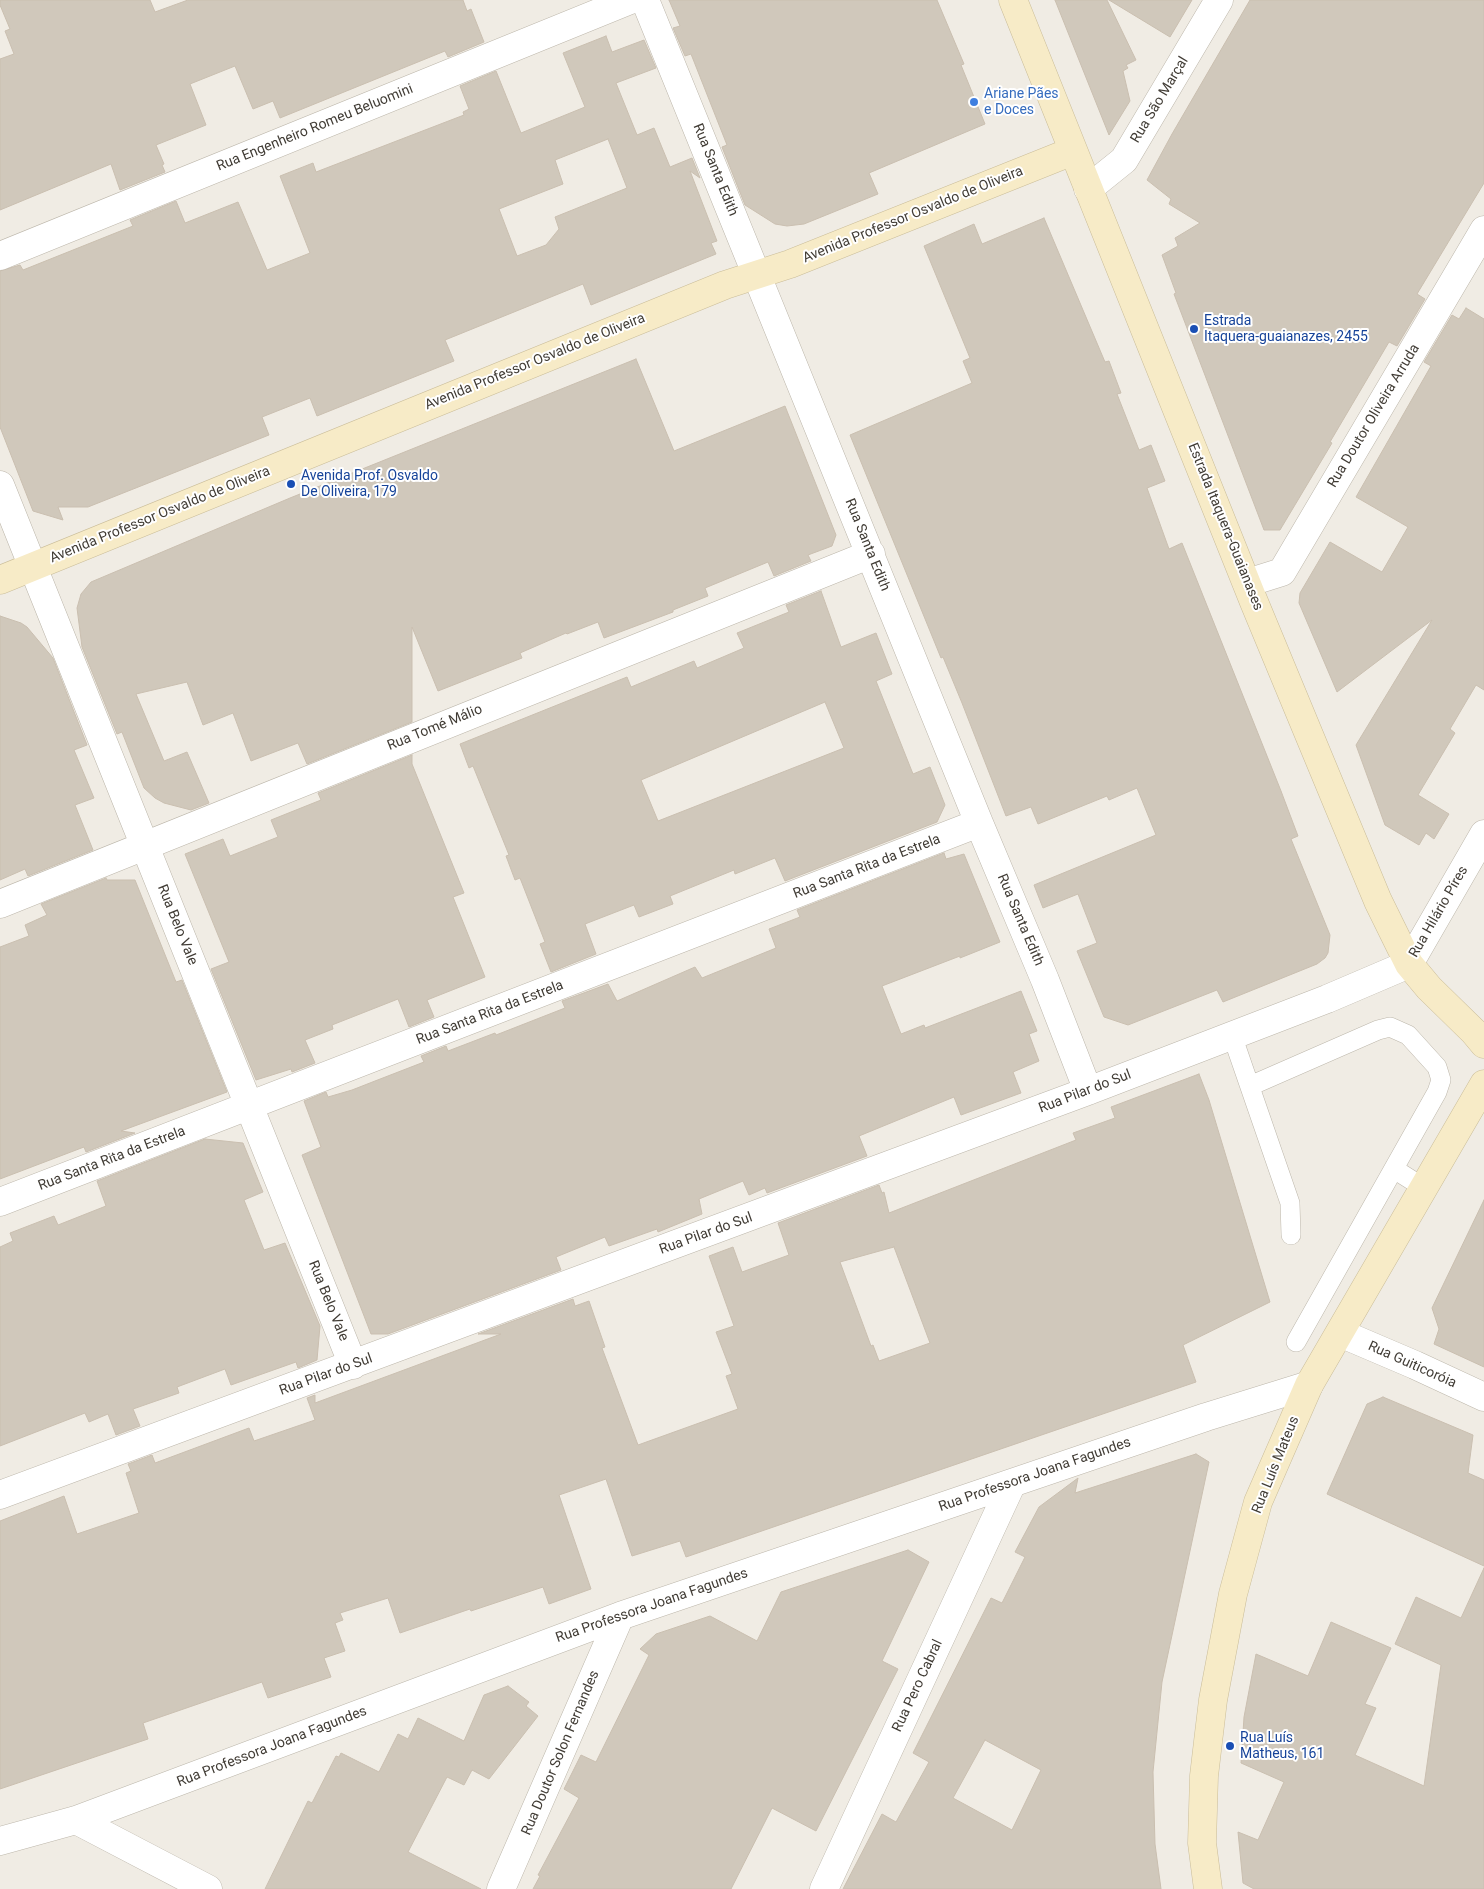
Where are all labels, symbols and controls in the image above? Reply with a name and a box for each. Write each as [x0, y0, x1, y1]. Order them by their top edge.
street label: Rua São Marçal [1128, 54, 1192, 146]
street label: Rua Engenheiro Romeu Beluomini [214, 81, 416, 175]
place label: Ariane Pães e Doces [984, 86, 1059, 118]
marker: Ariane Pães e Doces [968, 96, 980, 108]
street label: Rua Santa Edith [689, 121, 741, 219]
street label: Avenida Professor Osvaldo de Oliveira [800, 163, 1026, 267]
street label: Avenida Professor Osvaldo de Oliveira [422, 310, 648, 414]
place label: Estrada Itaquera-guaianazes, 2455 [1204, 313, 1368, 346]
marker: Estrada Itaquera-guaianazes, 2455 [1188, 323, 1200, 335]
street label: Rua Doutor Oliveira Arruda [1324, 341, 1424, 491]
street label: Estrada Itaquera-Guaianases [1184, 441, 1266, 613]
street label: Avenida Professor Osvaldo de Oliveira [47, 463, 273, 567]
place label: Avenida Prof. Osvaldo De Oliveira, 179 [301, 468, 438, 501]
marker: Avenida Prof. Osvaldo De Oliveira, 179 [285, 478, 297, 490]
street label: Rua Santa Edith [841, 496, 893, 594]
street label: Rua Tomé Málio [385, 701, 485, 755]
street label: Rua Santa Rita da Estrela [791, 831, 943, 903]
street label: Rua Hilário Píres [1406, 863, 1472, 961]
street label: Rua Santa Edith [993, 872, 1047, 968]
street label: Rua Belo Vale [153, 882, 201, 968]
street label: Rua Santa Rita da Estrela [414, 977, 566, 1049]
street label: Rua Pilar do Sul [1036, 1067, 1134, 1117]
street label: Rua Santa Rita da Estrela [36, 1123, 188, 1195]
street label: Rua Pilar do Sul [657, 1209, 755, 1259]
street label: Rua Belo Vale [304, 1258, 352, 1344]
street label: Rua Guiticoróia [1365, 1338, 1459, 1392]
street label: Rua Pilar do Sul [277, 1350, 375, 1400]
street label: Rua Luís Mateus [1249, 1414, 1303, 1516]
street label: Rua Professora Joana Fagundes [937, 1434, 1133, 1516]
street label: Rua Professora Joana Fagundes [554, 1565, 750, 1647]
street label: Rua Pero Cabral [889, 1637, 947, 1735]
street label: Rua Doutor Solon Fernandes [519, 1668, 603, 1838]
street label: Rua Professora Joana Fagundes [175, 1703, 369, 1791]
place label: Rua Luís Matheus, 161 [1240, 1730, 1324, 1762]
marker: Rua Luís Matheus, 161 [1224, 1740, 1236, 1752]

